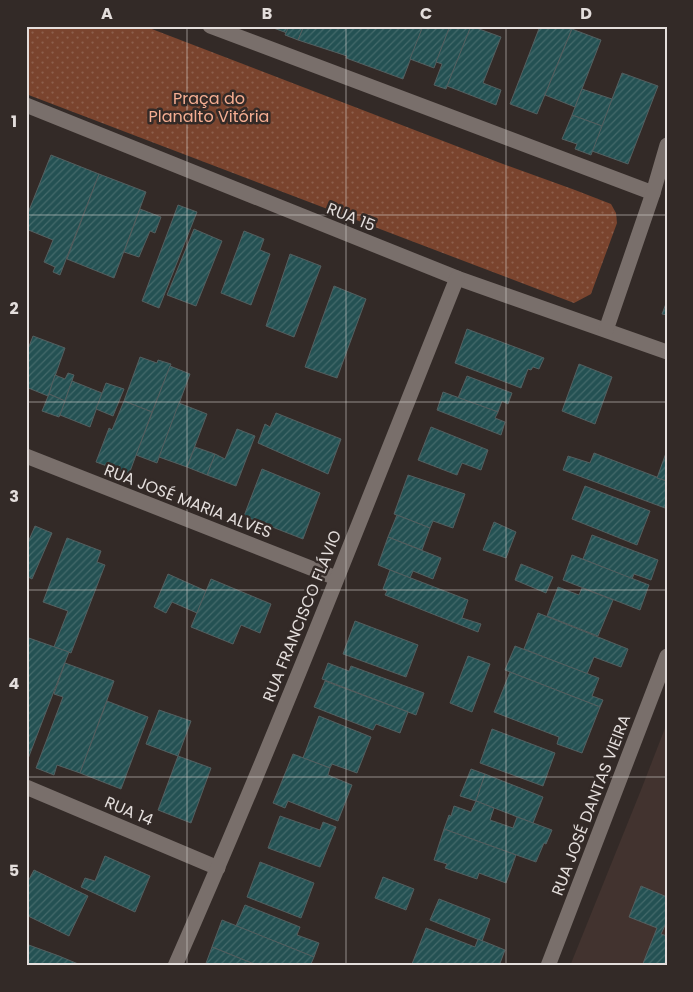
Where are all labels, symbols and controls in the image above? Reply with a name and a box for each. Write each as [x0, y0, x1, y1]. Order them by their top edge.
text: A [101, 2, 113, 25]
text: B [262, 2, 272, 25]
text: C [420, 2, 432, 25]
text: D [580, 2, 592, 25]
park label: Praça do Planalto Vitória [149, 87, 269, 128]
text: 1 [11, 110, 17, 133]
street label: RUA 15 [323, 197, 379, 237]
text: 2 [9, 297, 19, 320]
street label: RUA JOSÉ MARIA ALVES [101, 458, 275, 544]
text: 3 [9, 485, 19, 508]
street label: RUA FRANCISCO FLÁVIO [257, 527, 347, 705]
text: 4 [9, 672, 20, 695]
street label: RUA JOSÉ DANTAS VIEIRA [546, 711, 636, 899]
street label: RUA 14 [101, 790, 157, 832]
text: 5 [9, 859, 19, 882]

